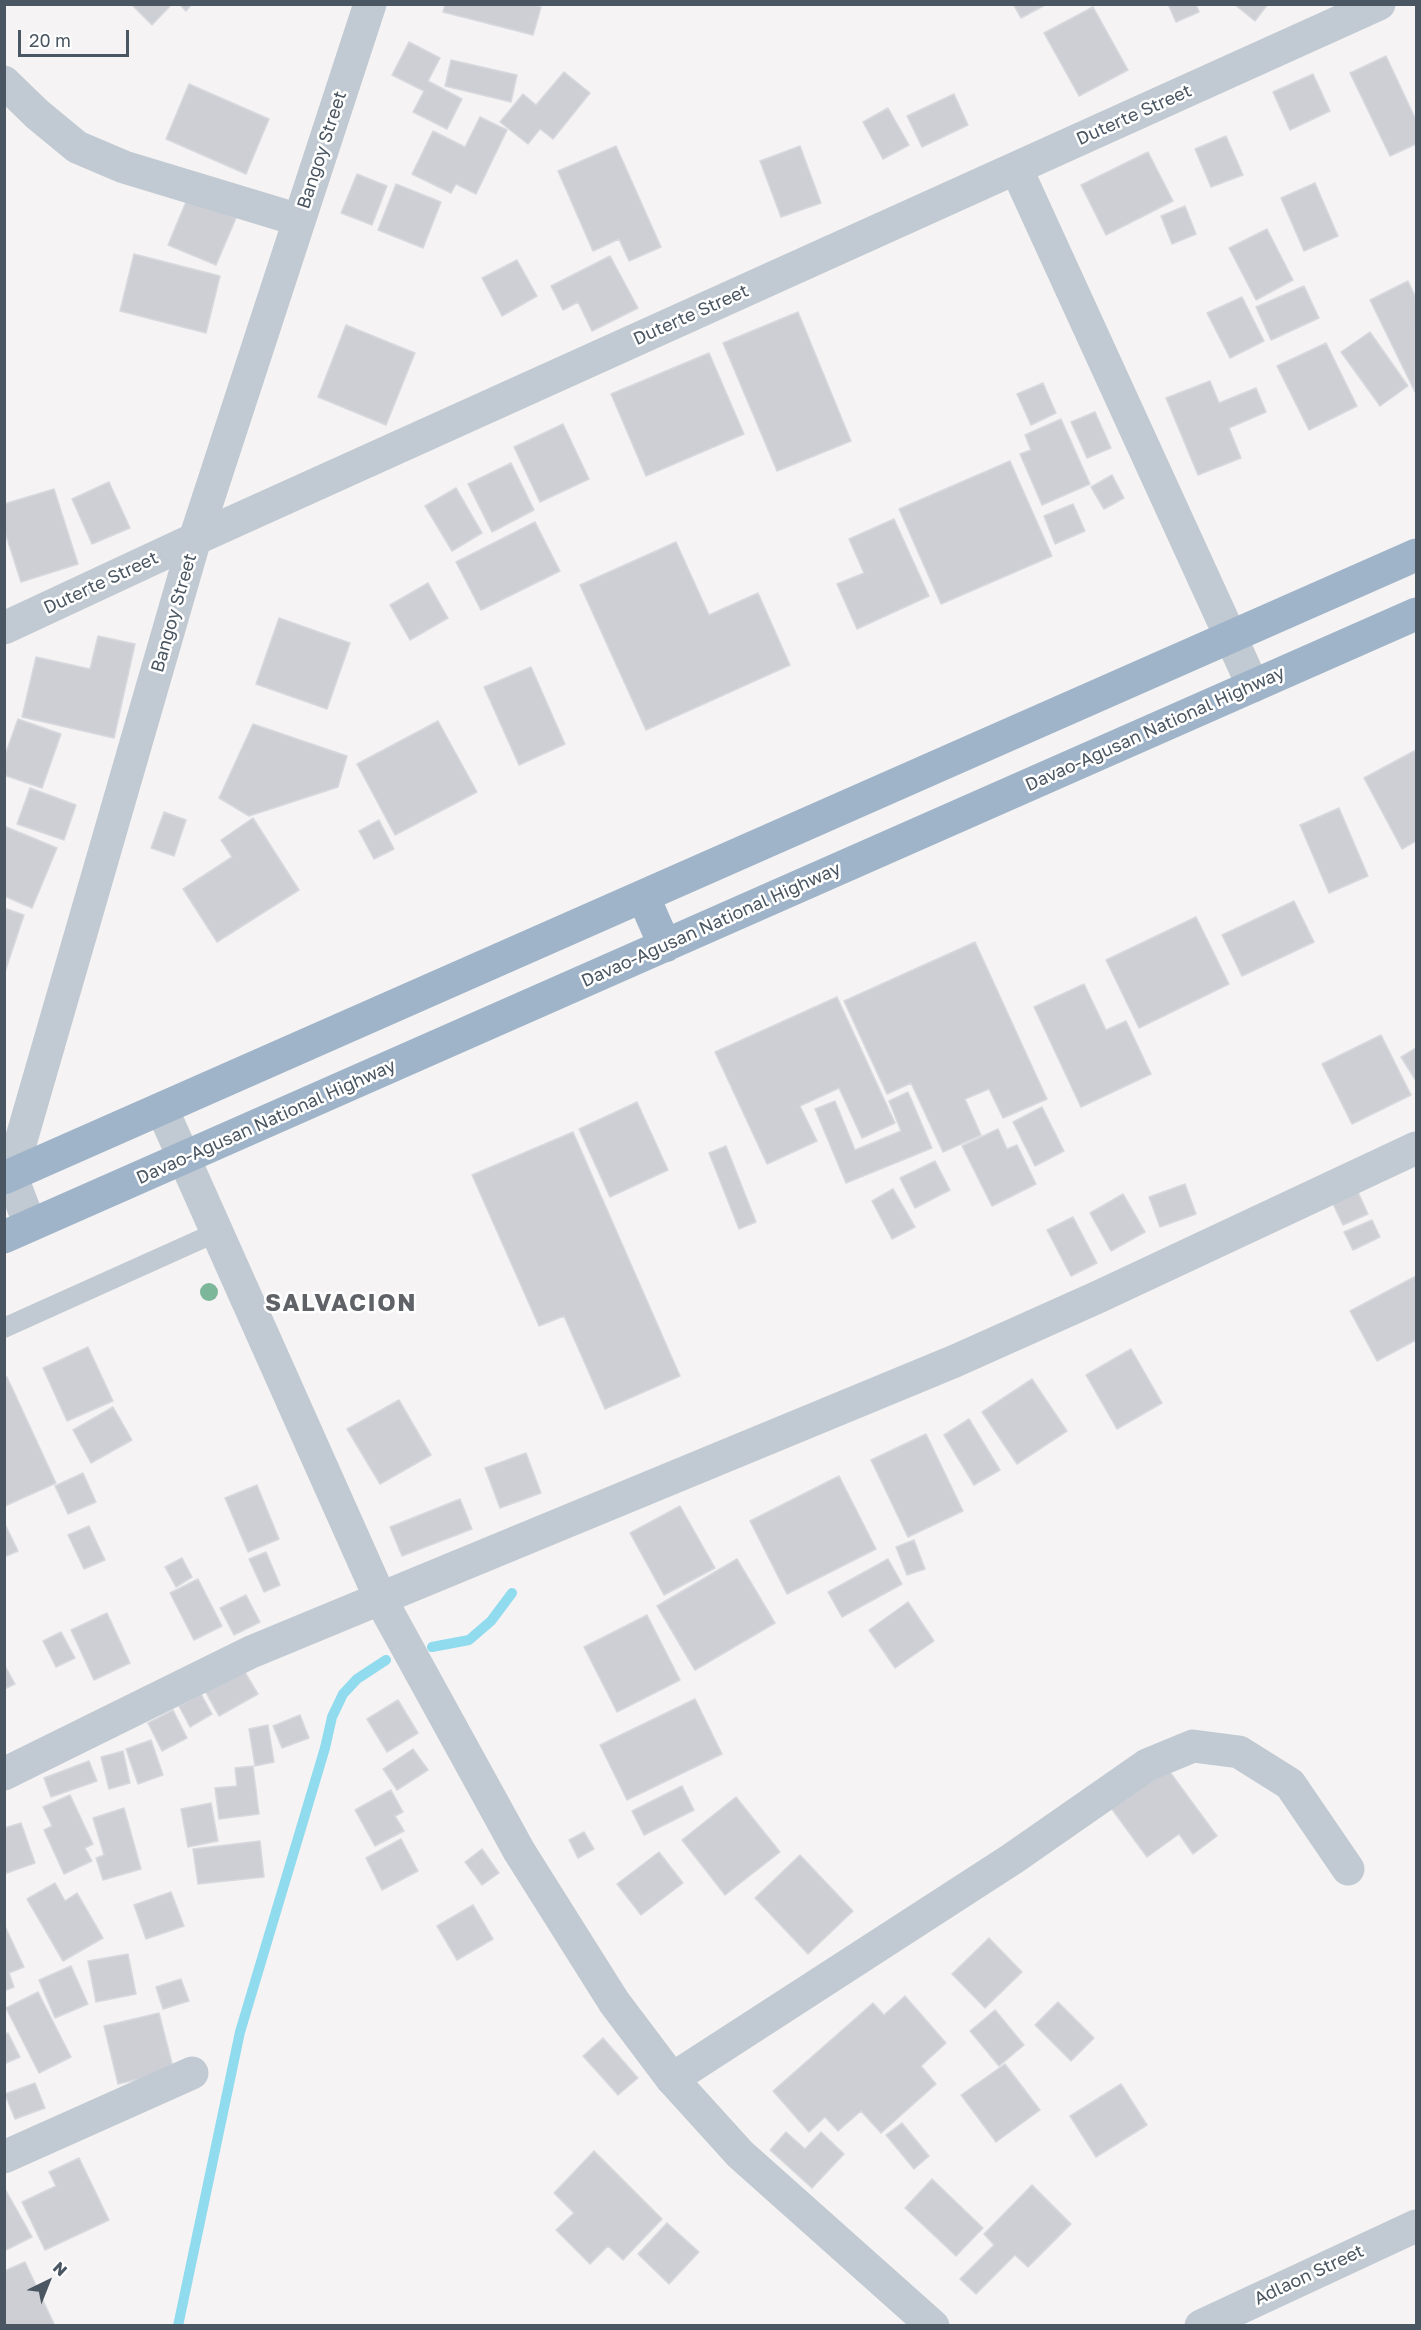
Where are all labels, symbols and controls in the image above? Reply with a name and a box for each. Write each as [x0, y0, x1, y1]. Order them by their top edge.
scale bar [21, 18, 132, 56]
text: 20 m [29, 29, 71, 51]
street label: Duterte Street [1073, 80, 1195, 150]
street label: Bangoy Street [293, 88, 351, 212]
street label: Duterte Street [630, 280, 752, 350]
street label: Duterte Street [40, 547, 162, 619]
street label: Bangoy Street [147, 551, 201, 675]
street label: Davao-Agusan National Highway [1022, 662, 1288, 796]
street label: Davao-Agusan National Highway [578, 858, 844, 992]
street label: Davao-Agusan National Highway [133, 1055, 399, 1189]
district label: SALVACION [265, 1289, 417, 1317]
street label: Adlaon Street [1251, 2240, 1367, 2310]
north arrow [18, 2252, 78, 2312]
text: N [49, 2257, 72, 2280]

